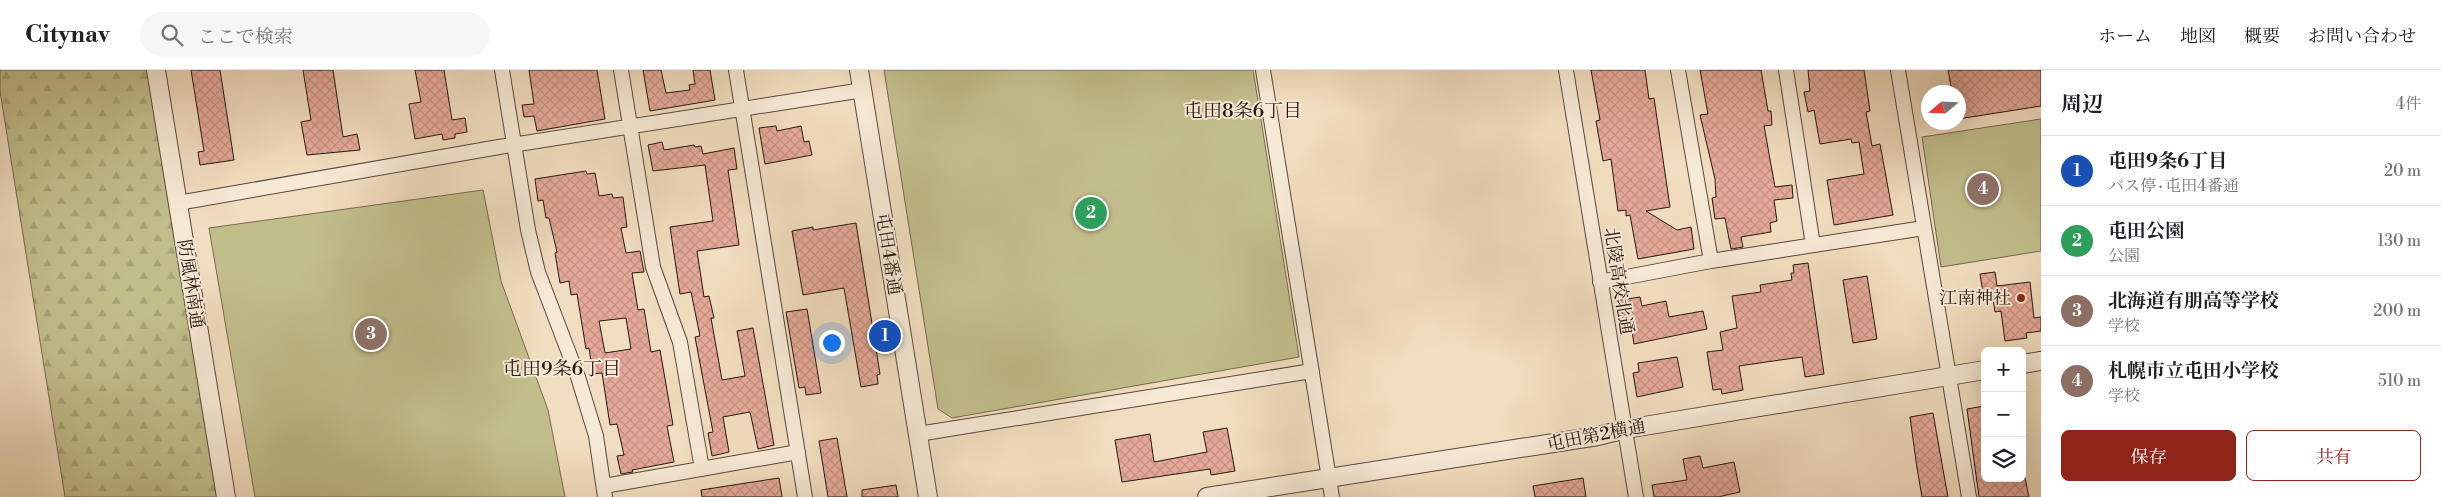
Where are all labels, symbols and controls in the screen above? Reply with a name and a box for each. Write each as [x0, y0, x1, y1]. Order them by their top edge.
search box [140, 12, 490, 57]
text: Citynav [25, 20, 110, 50]
icon: search [158, 21, 186, 49]
text: ここで検索 [198, 25, 293, 49]
text: ホーム [2098, 25, 2152, 48]
text: 地図 [2180, 25, 2216, 48]
text: 概要 [2244, 25, 2280, 48]
text: お問い合わせ [2308, 25, 2416, 48]
north arrow [1921, 85, 1966, 130]
text: 周辺 [2061, 92, 2103, 118]
text: 4件 [2395, 94, 2421, 114]
district label: 屯田8条6丁目 [1184, 99, 1302, 123]
text: 屯田9条6丁目 [2108, 149, 2227, 173]
text: 1 [2073, 161, 2081, 181]
text: 20 m [2384, 161, 2421, 181]
pin: 4 [1967, 170, 1999, 208]
text: バス停 · 屯田4番通 [2108, 176, 2239, 196]
pin: 2 [1075, 194, 1107, 232]
street label: 屯田4番通 [871, 211, 906, 297]
text: 屯田公園 [2108, 219, 2184, 243]
street label: 北陵高校北通 [1599, 226, 1638, 336]
text: 2 [2072, 231, 2082, 251]
text: 130 m [2377, 231, 2421, 251]
street label: 防風林南通 [172, 238, 209, 330]
text: 公園 [2108, 246, 2140, 266]
place label: 江南神社 [1939, 287, 2011, 310]
text: 北海道有朋高等学校 [2108, 289, 2279, 313]
marker: 江南神社 [2015, 292, 2027, 304]
text: 3 [2072, 301, 2082, 321]
text: 200 m [2373, 301, 2421, 321]
pin: 3 [355, 315, 387, 353]
text: 学校 [2108, 316, 2140, 336]
pin: 1 [869, 317, 901, 355]
your location [819, 330, 845, 356]
map controls [1981, 347, 2026, 482]
button: + [1981, 347, 2026, 392]
district label: 屯田9条6丁目 [503, 357, 621, 381]
text: 札幌市立屯田小学校 [2108, 359, 2279, 383]
text: 4 [2072, 371, 2082, 391]
text: 510 m [2378, 371, 2421, 391]
text: 学校 [2108, 386, 2140, 406]
button: − [1981, 392, 2026, 437]
street label: 屯田第2横通 [1545, 415, 1648, 456]
button: 保存 [2061, 430, 2236, 481]
button: 共有 [2246, 430, 2421, 481]
button: layers [1981, 437, 2026, 482]

